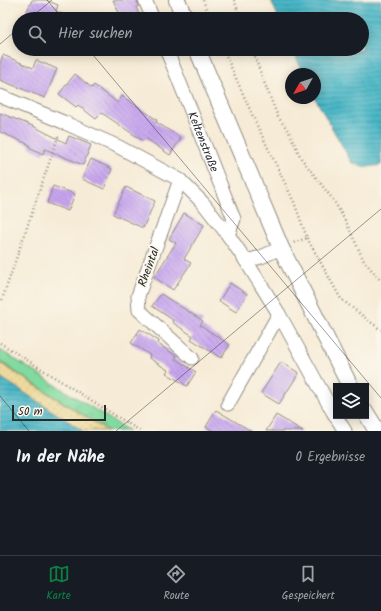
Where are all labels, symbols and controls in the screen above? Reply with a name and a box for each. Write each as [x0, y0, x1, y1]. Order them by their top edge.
search box [12, 12, 369, 56]
text: Hier suchen [58, 22, 132, 46]
icon: search [26, 23, 48, 45]
north arrow [285, 68, 321, 104]
street label: Keltenstraße [183, 109, 224, 175]
street label: Rheintal [133, 244, 165, 290]
map controls [333, 383, 369, 419]
button: layers [333, 383, 369, 419]
scale bar [12, 403, 106, 422]
text: 50 m [18, 403, 43, 421]
text: In der Nähe [16, 444, 105, 471]
text: 0 Ergebnisse [296, 447, 365, 468]
tab: Karte [46, 563, 71, 605]
tab: Route [163, 563, 189, 605]
tab: Gespeichert [282, 563, 335, 605]

